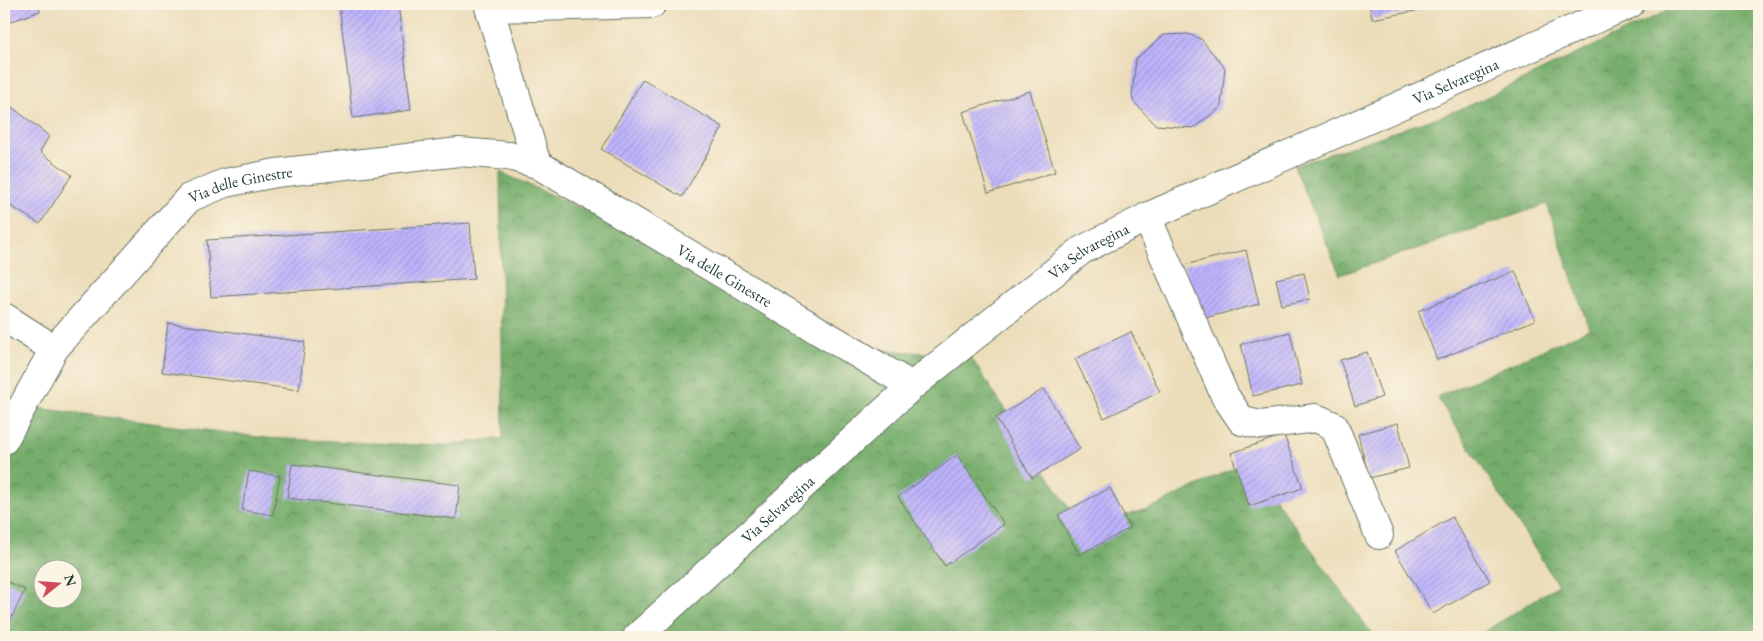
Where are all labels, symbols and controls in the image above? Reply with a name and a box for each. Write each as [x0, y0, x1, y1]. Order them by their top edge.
street label: Via Selvaregina [1409, 53, 1502, 109]
street label: Via delle Ginestre [185, 161, 294, 208]
street label: Via Selvaregina [1043, 217, 1133, 284]
street label: Via delle Ginestre [673, 239, 776, 312]
street label: Via Selvaregina [736, 470, 819, 548]
north arrow [32, 558, 82, 608]
text: N [60, 572, 81, 589]

